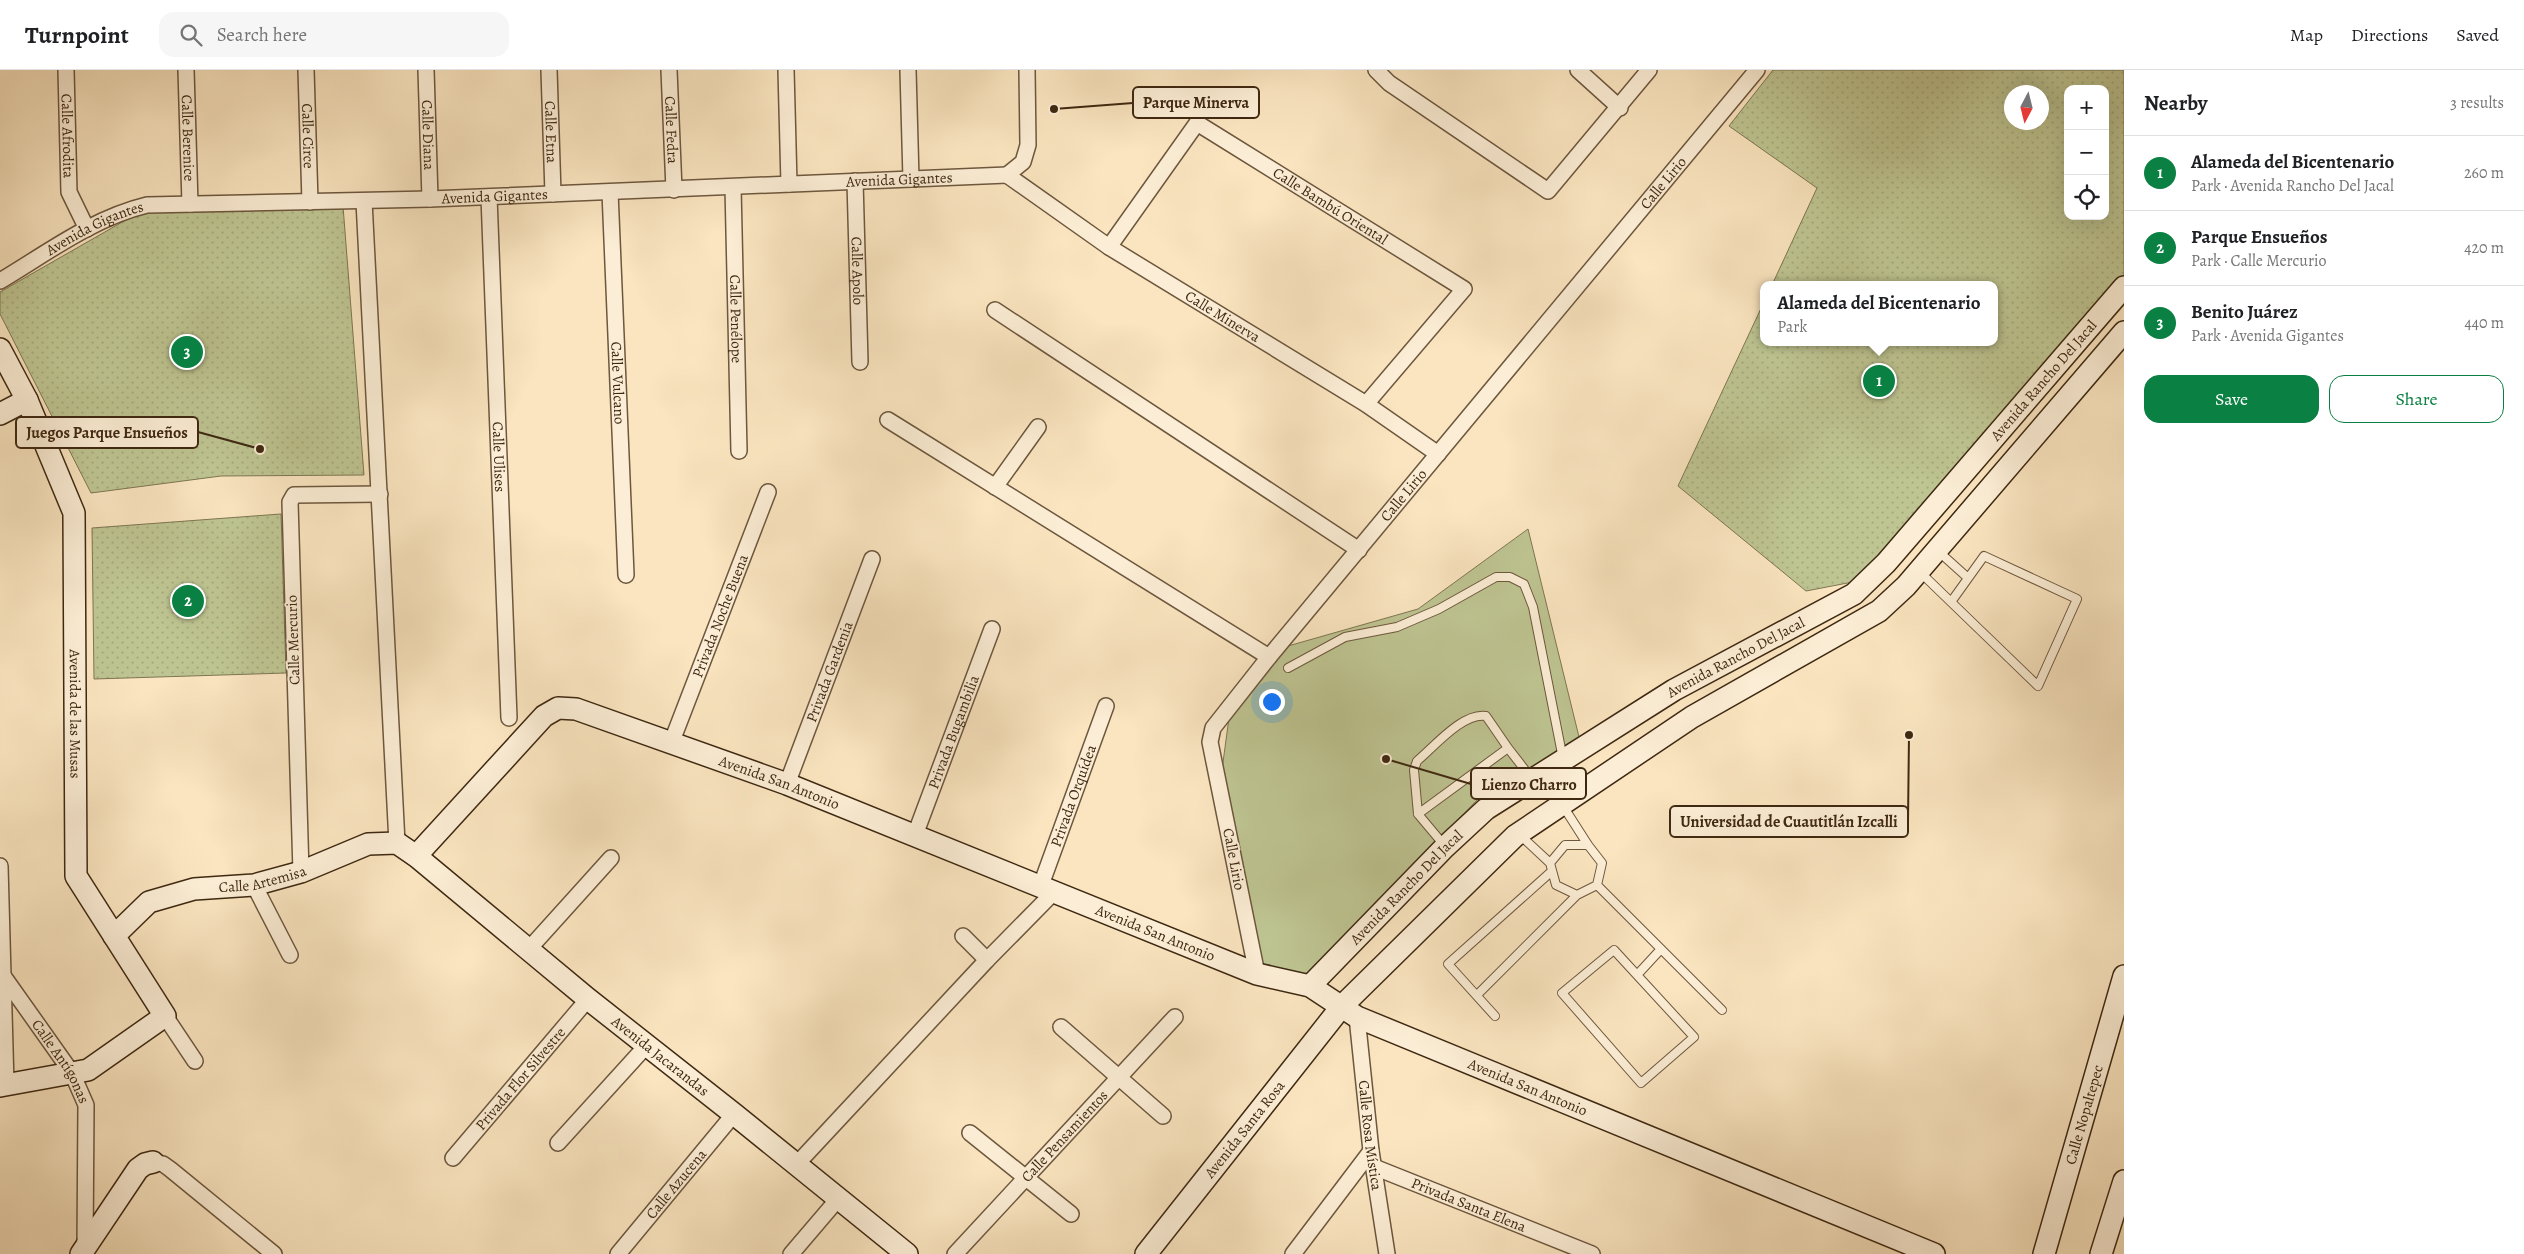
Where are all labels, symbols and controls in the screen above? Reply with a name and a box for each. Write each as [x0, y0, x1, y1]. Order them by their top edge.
search box [159, 12, 509, 57]
text: Turnpoint [25, 19, 129, 51]
icon: search [177, 21, 205, 49]
text: Search here [217, 22, 307, 48]
text: Map [2290, 23, 2323, 47]
text: Directions [2351, 23, 2428, 47]
text: Saved [2456, 23, 2499, 47]
north arrow [2004, 85, 2049, 130]
map controls [2064, 85, 2109, 220]
button: + [2064, 85, 2109, 130]
callout: Parque Minerva [1133, 87, 1259, 118]
text: Nearby [2144, 89, 2207, 117]
text: Parque Minerva [1143, 92, 1249, 114]
text: 3 results [2450, 92, 2504, 114]
street label: Calle Afrodita [57, 93, 79, 178]
street label: Calle Berenice [177, 94, 199, 182]
street label: Calle Fedra [660, 96, 683, 164]
street label: Calle Diana [417, 99, 439, 170]
street label: Calle Etna [540, 100, 562, 164]
street label: Calle Circe [297, 103, 319, 169]
button: − [2064, 130, 2109, 175]
text: Alameda del Bicentenario [2191, 149, 2394, 175]
street label: Calle Lirio [1635, 152, 1691, 213]
text: 1 [2157, 162, 2163, 184]
text: 260 m [2464, 162, 2504, 184]
street label: Calle Bambú Oriental [1269, 163, 1392, 249]
street label: Avenida Gigantes [845, 167, 953, 192]
button: locate [2064, 175, 2109, 220]
text: Park · Avenida Rancho Del Jacal [2191, 175, 2394, 197]
street label: Avenida Gigantes [440, 184, 548, 209]
street label: Avenida Gigantes [41, 196, 146, 261]
text: Parque Ensueños [2191, 224, 2328, 250]
street label: Calle Apolo [847, 236, 868, 305]
text: 2 [2156, 237, 2164, 259]
text: 420 m [2464, 237, 2504, 259]
text: Park · Calle Mercurio [2191, 250, 2327, 272]
street label: Calle Penélope [725, 274, 747, 364]
popup [1760, 281, 1998, 346]
street label: Calle Minerva [1181, 286, 1264, 347]
text: Alameda del Bicentenario [1777, 290, 1981, 316]
text: Benito Juárez [2191, 299, 2298, 325]
text: 3 [2157, 312, 2163, 334]
text: 440 m [2464, 312, 2504, 334]
street label: Avenida Rancho Del Jacal [1985, 315, 2101, 446]
text: Park [1777, 316, 1807, 338]
text: Park · Avenida Gigantes [2191, 325, 2344, 347]
pin: 3 [171, 333, 203, 371]
street label: Calle Vulcano [606, 341, 630, 425]
pin: 1 [1863, 362, 1895, 400]
button: Save [2144, 375, 2319, 423]
button: Share [2329, 375, 2504, 423]
callout: Juegos Parque Ensueños [16, 417, 198, 448]
street label: Calle Ulises [488, 421, 510, 492]
text: Juegos Parque Ensueños [26, 422, 188, 444]
street label: Calle Lirio [1376, 465, 1431, 526]
street label: Privada Noche Buena [687, 551, 753, 681]
pin: 2 [172, 582, 204, 620]
street label: Calle Mercurio [281, 595, 305, 685]
street label: Avenida Rancho Del Jacal [1662, 612, 1808, 703]
street label: Privada Gardenia [801, 618, 858, 725]
street label: Avenida de las Musas [65, 648, 85, 779]
street label: Privada Bugambilia [923, 672, 984, 792]
your location [1259, 689, 1285, 715]
street label: Privada Orquídea [1046, 742, 1101, 850]
street label: Avenida San Antonio [715, 750, 842, 814]
callout: Lienzo Charro [1471, 768, 1586, 799]
text: Lienzo Charro [1481, 774, 1577, 796]
callout: Universidad de Cuautitlán Izcalli [1670, 806, 1908, 837]
text: Universidad de Cuautitlán Izcalli [1680, 811, 1898, 833]
street label: Avenida Rancho Del Jacal [1345, 825, 1467, 950]
street label: Calle Lirio [1218, 826, 1250, 892]
street label: Calle Artemisa [218, 861, 309, 897]
street label: Avenida San Antonio [1092, 899, 1218, 966]
street label: Avenida Jacarandas [607, 1011, 713, 1101]
street label: Calle Antígonas [27, 1015, 94, 1106]
street label: Privada Flor Silvestre [471, 1023, 570, 1135]
street label: Avenida San Antonio [1464, 1053, 1590, 1121]
street label: Calle Nopaltepec [2060, 1063, 2108, 1167]
street label: Avenida Santa Rosa [1199, 1076, 1289, 1183]
street label: Calle Rosa Mística [1354, 1079, 1387, 1192]
street label: Calle Pensamientos [1017, 1086, 1112, 1186]
street label: Calle Azucena [641, 1145, 711, 1223]
street label: Privada Santa Elena [1408, 1173, 1529, 1237]

